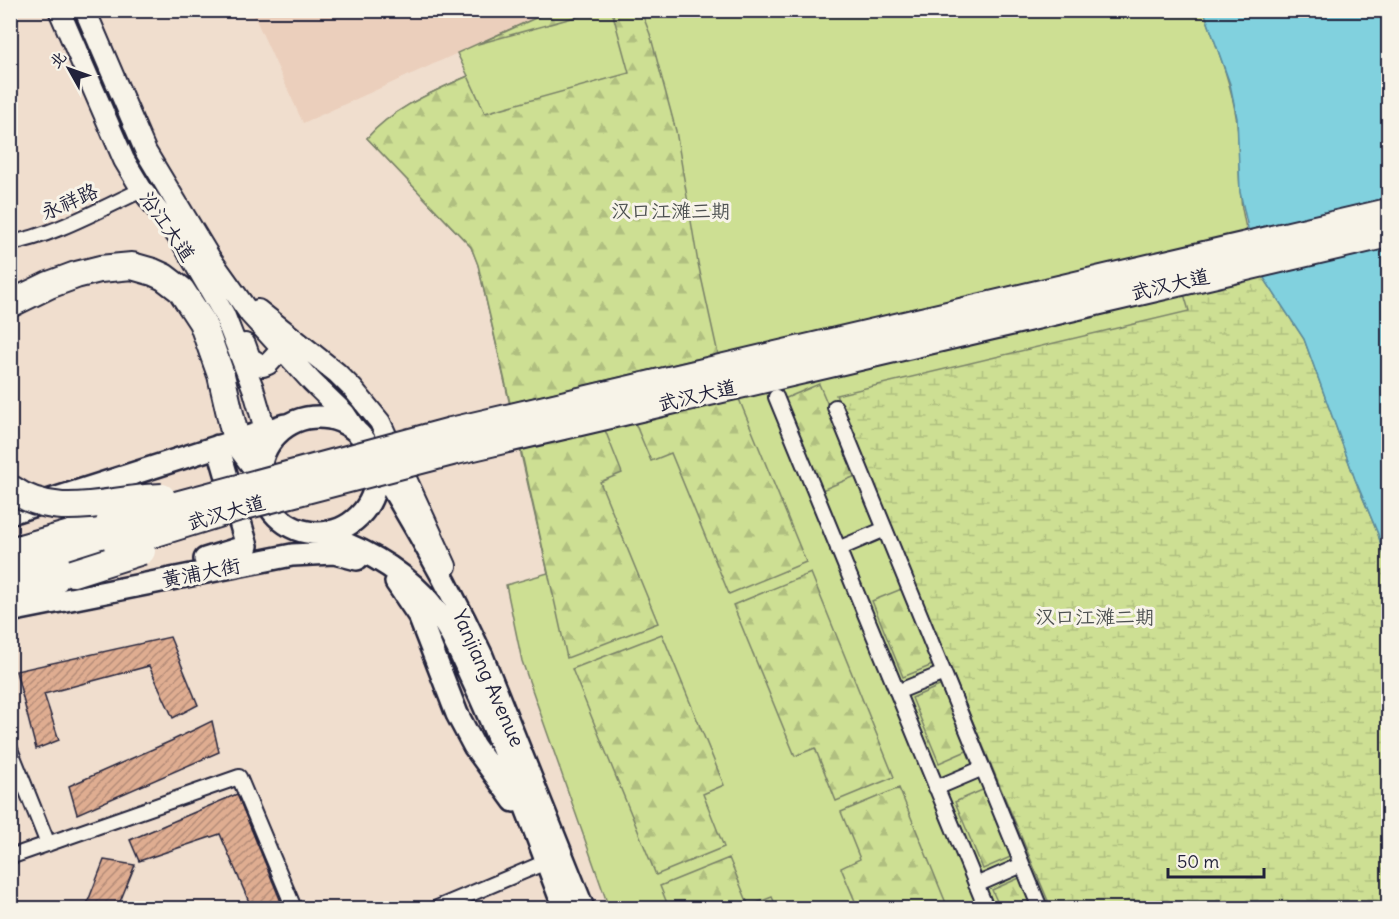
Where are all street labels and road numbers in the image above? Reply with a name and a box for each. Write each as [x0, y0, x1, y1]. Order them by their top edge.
street label: 永祥路 [37, 177, 102, 225]
street label: 沿江大道 [135, 186, 201, 266]
street label: 武汉大道 [1128, 263, 1212, 305]
street label: 武汉大道 [655, 374, 739, 416]
street label: 武汉大道 [184, 489, 268, 535]
street label: 黄浦大街 [159, 552, 243, 592]
street label: Yanjiang Avenue [448, 605, 530, 751]

